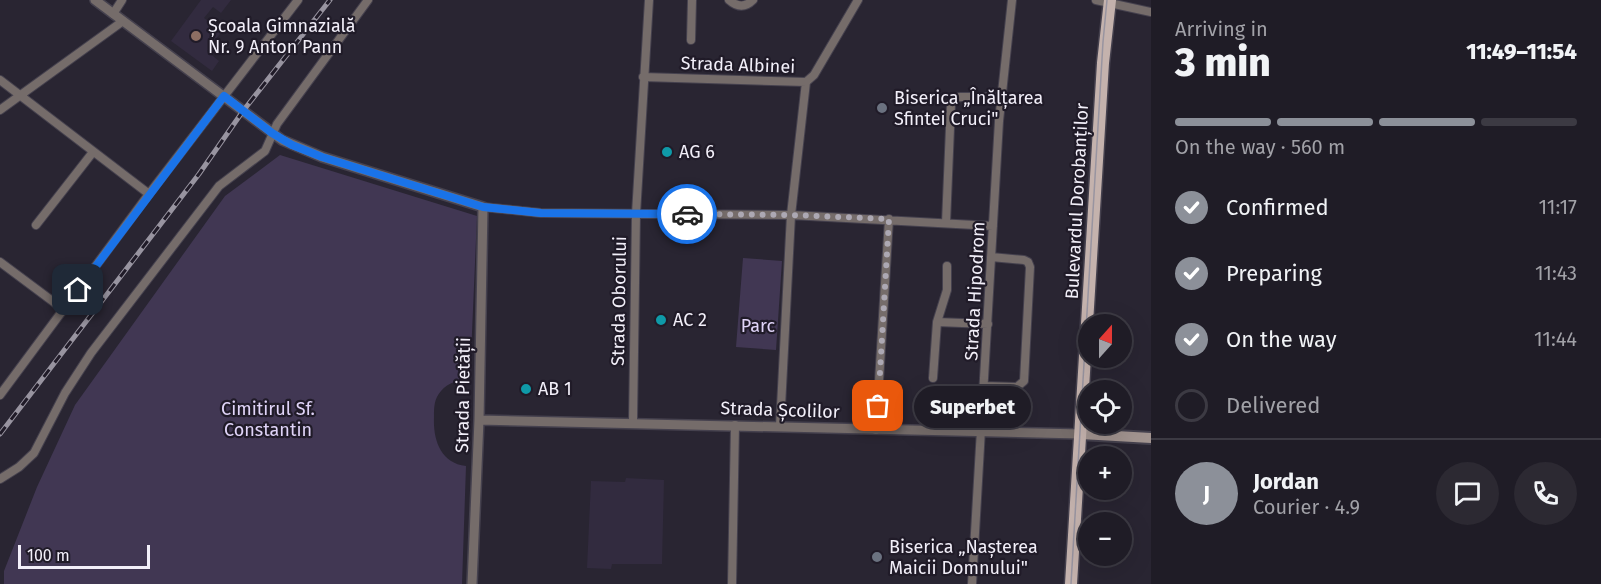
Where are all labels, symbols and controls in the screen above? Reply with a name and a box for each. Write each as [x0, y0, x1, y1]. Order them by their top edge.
place label: Școala Gimnazială Nr. 9 Anton Pann [208, 15, 355, 58]
text: Arriving in [1175, 17, 1268, 41]
marker: Școala Gimnazială Nr. 9 Anton Pann [189, 29, 203, 43]
text: 11:49–11:54 [1466, 38, 1577, 65]
text: 3 min [1175, 40, 1271, 86]
street label: Strada Albinei [680, 52, 796, 78]
place label: Biserica „Înălțarea Sfintei Cruci" [894, 87, 1043, 130]
marker: Biserica „Înălțarea Sfintei Cruci" [875, 101, 889, 115]
street label: Bulevardul Dorobanților [1061, 102, 1094, 300]
text: On the way · 560 m [1175, 135, 1345, 159]
place label: AG 6 [679, 141, 715, 163]
marker: AG 6 [660, 145, 674, 159]
courier [657, 184, 717, 244]
icon: check [1175, 191, 1208, 224]
text: Confirmed [1226, 194, 1329, 221]
text: 11:17 [1538, 195, 1577, 219]
icon: car [671, 198, 704, 231]
street label: Strada Hipodrom [960, 221, 990, 361]
street label: Strada Oborului [607, 236, 631, 366]
icon: check [1175, 257, 1208, 290]
text: Preparing [1226, 260, 1322, 287]
text: 11:43 [1535, 261, 1577, 285]
pin [52, 264, 103, 315]
icon: home [61, 273, 94, 306]
place label: AC 2 [673, 309, 707, 331]
marker: AC 2 [654, 313, 668, 327]
north arrow [1078, 314, 1132, 368]
map controls [1078, 314, 1132, 566]
park label: Parc [741, 315, 776, 337]
icon: check [1175, 323, 1208, 356]
text: On the way [1226, 326, 1337, 353]
text: 11:44 [1534, 327, 1577, 351]
street label: Strada Pietății [451, 337, 476, 453]
place label: AB 1 [538, 378, 572, 400]
pin [852, 380, 903, 431]
button: locate [1078, 380, 1132, 434]
marker: AB 1 [519, 382, 533, 396]
callout: Superbet [914, 385, 1031, 427]
icon: bag [861, 389, 894, 422]
text: Delivered [1226, 392, 1321, 419]
text: Superbet [930, 395, 1015, 419]
street label: Strada Școlilor [720, 397, 840, 424]
park label: Cimitirul Sf. Constantin [221, 398, 315, 441]
button: + [1078, 446, 1132, 500]
button: chat [1436, 462, 1499, 525]
button: phone [1514, 462, 1577, 525]
text: Jordan [1253, 468, 1319, 495]
text: J [1203, 480, 1210, 507]
text: Courier · 4.9 [1253, 495, 1360, 519]
button: − [1078, 512, 1132, 566]
place label: Biserica „Nașterea Maicii Domnului" [889, 536, 1038, 579]
scale bar [18, 542, 150, 570]
text: 100 m [27, 546, 70, 565]
marker: Biserica „Nașterea Maicii Domnului" [870, 550, 884, 564]

